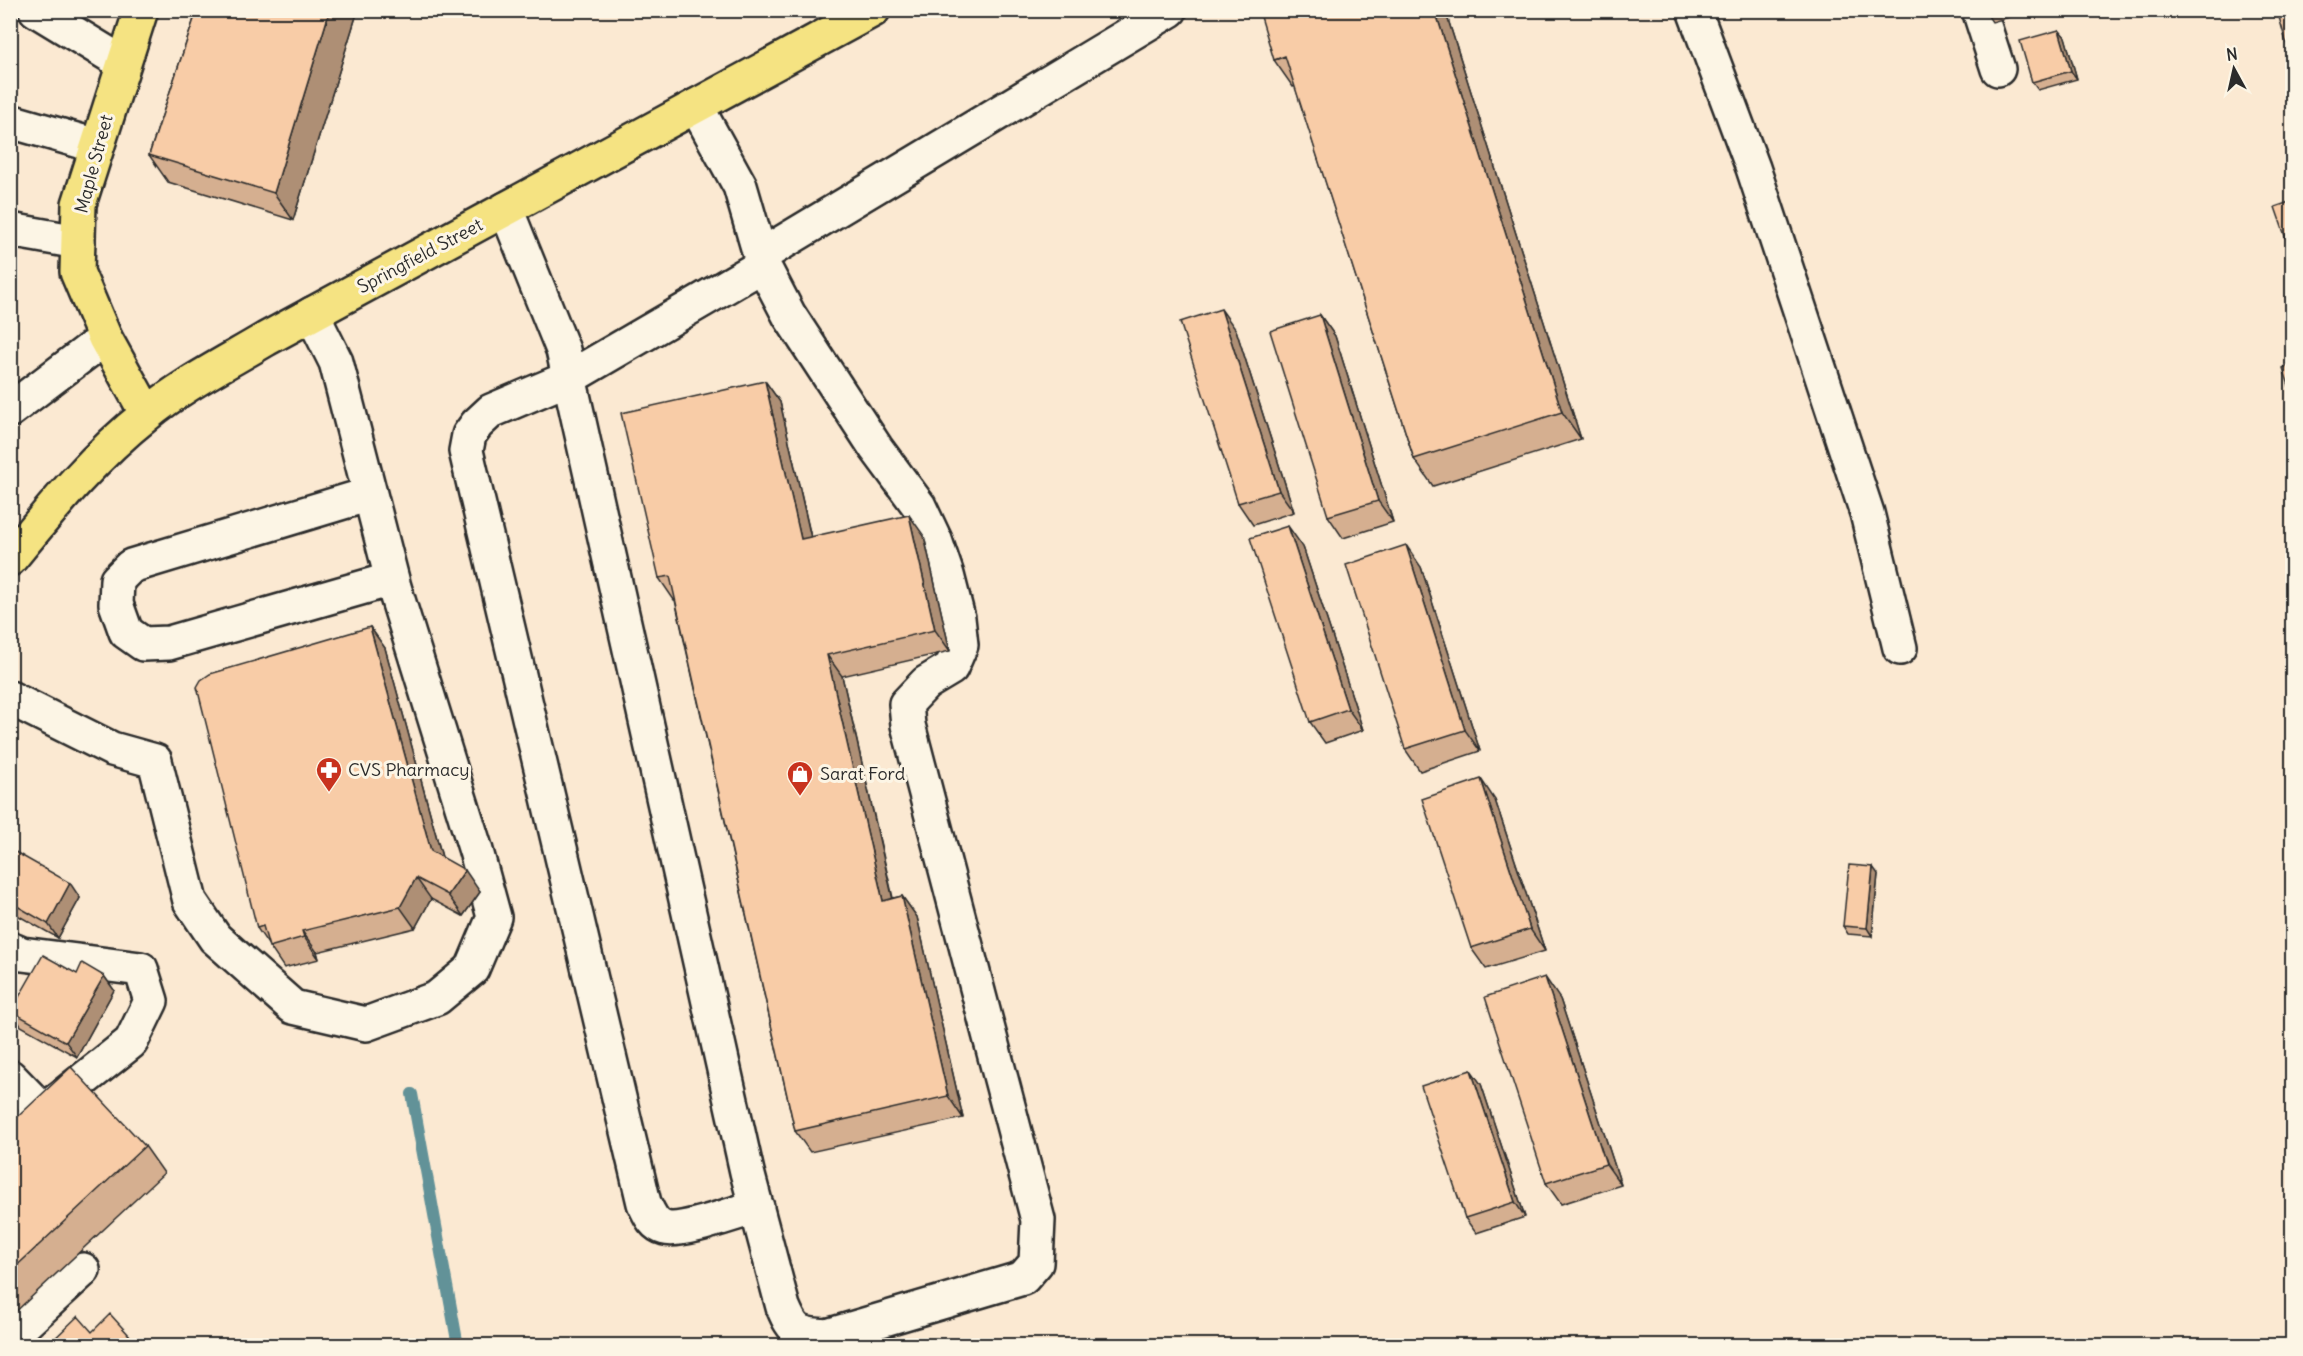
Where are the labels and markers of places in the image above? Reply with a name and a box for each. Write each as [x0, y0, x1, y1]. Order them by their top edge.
pharmacy icon: CVS Pharmacy [314, 755, 344, 793]
place label: CVS Pharmacy [348, 758, 470, 781]
shop icon: Sarat Ford [785, 759, 815, 797]
place label: Sarat Ford [820, 762, 906, 785]

